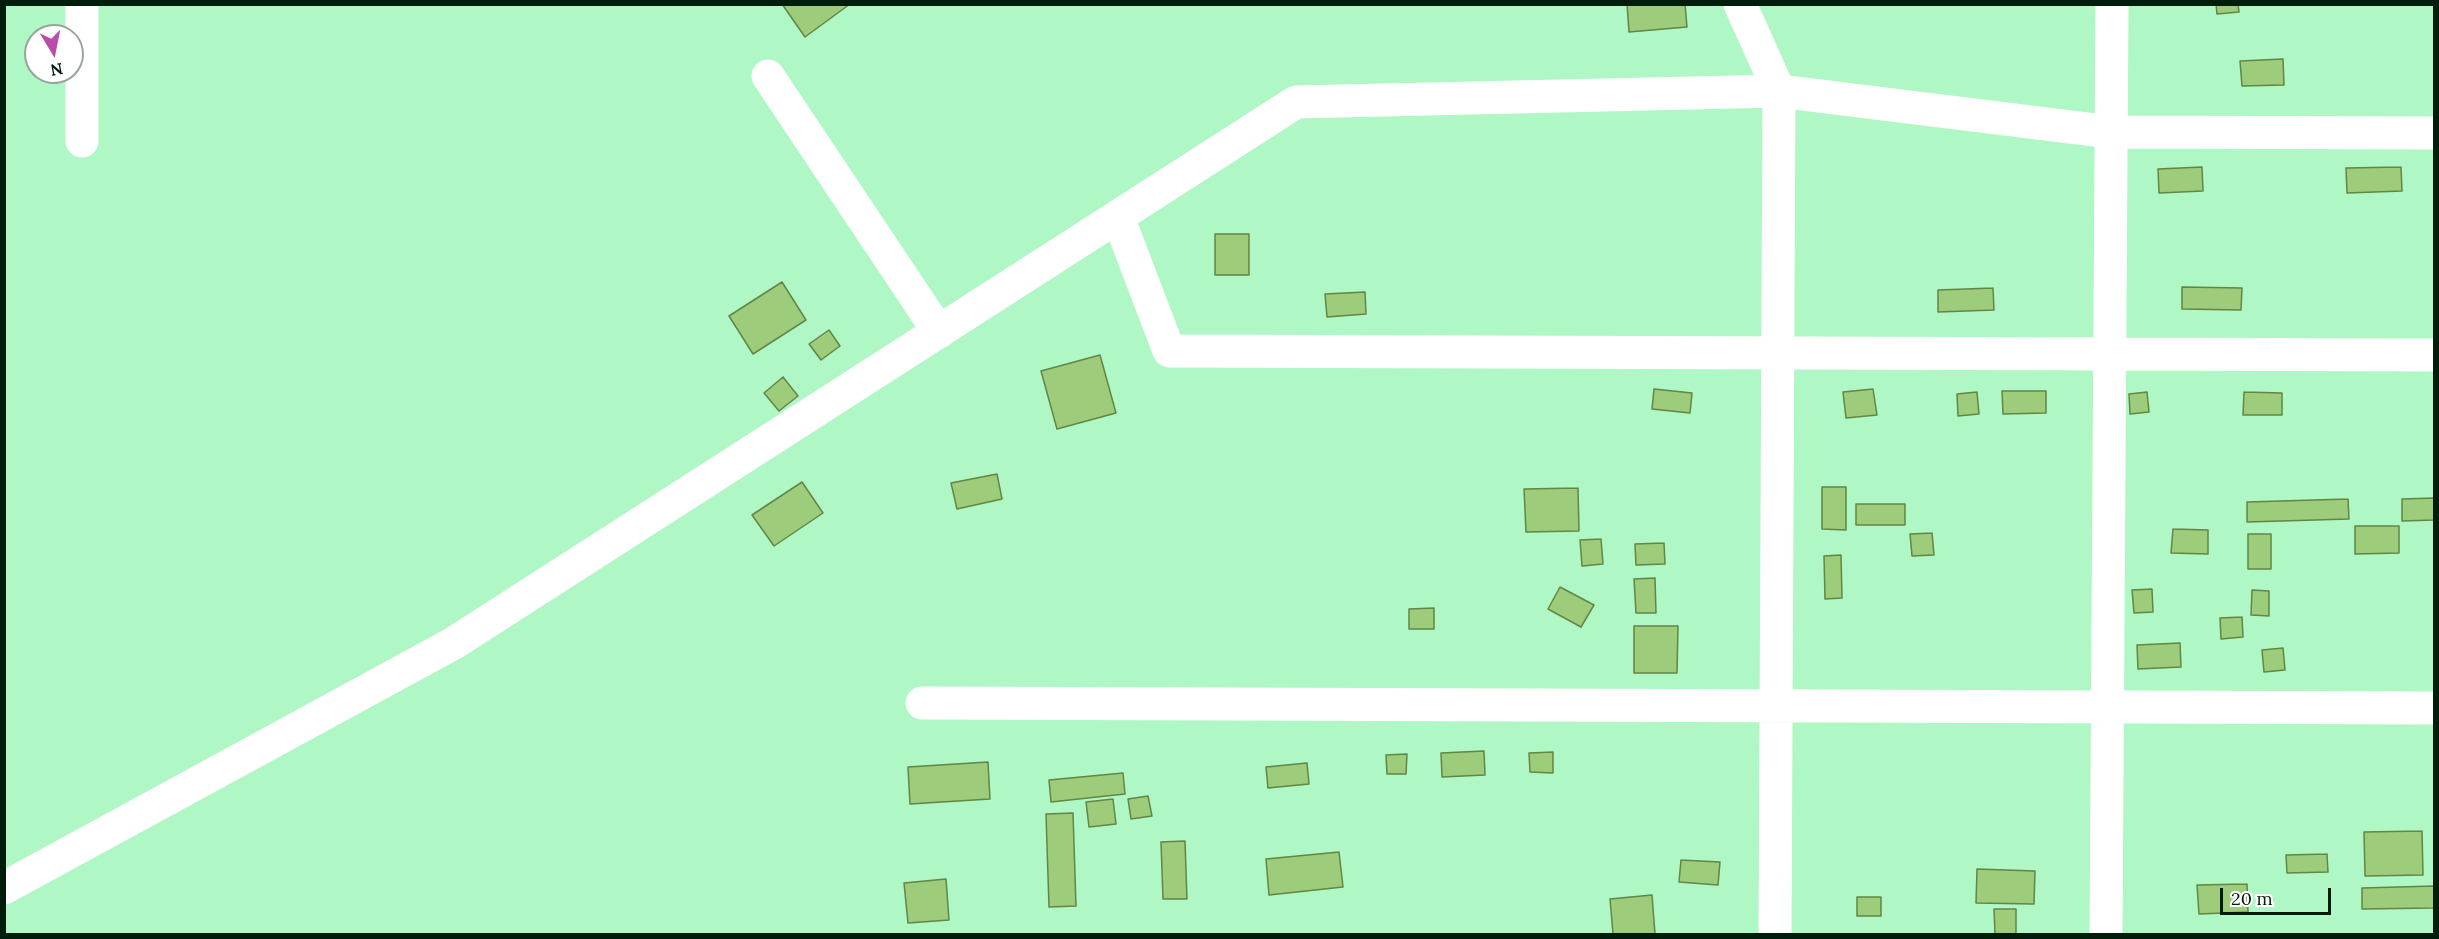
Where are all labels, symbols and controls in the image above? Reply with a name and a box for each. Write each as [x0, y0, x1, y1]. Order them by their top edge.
north arrow [24, 24, 84, 84]
text: N [49, 59, 65, 81]
scale bar [2223, 876, 2334, 914]
text: 20 m [2231, 887, 2273, 910]

